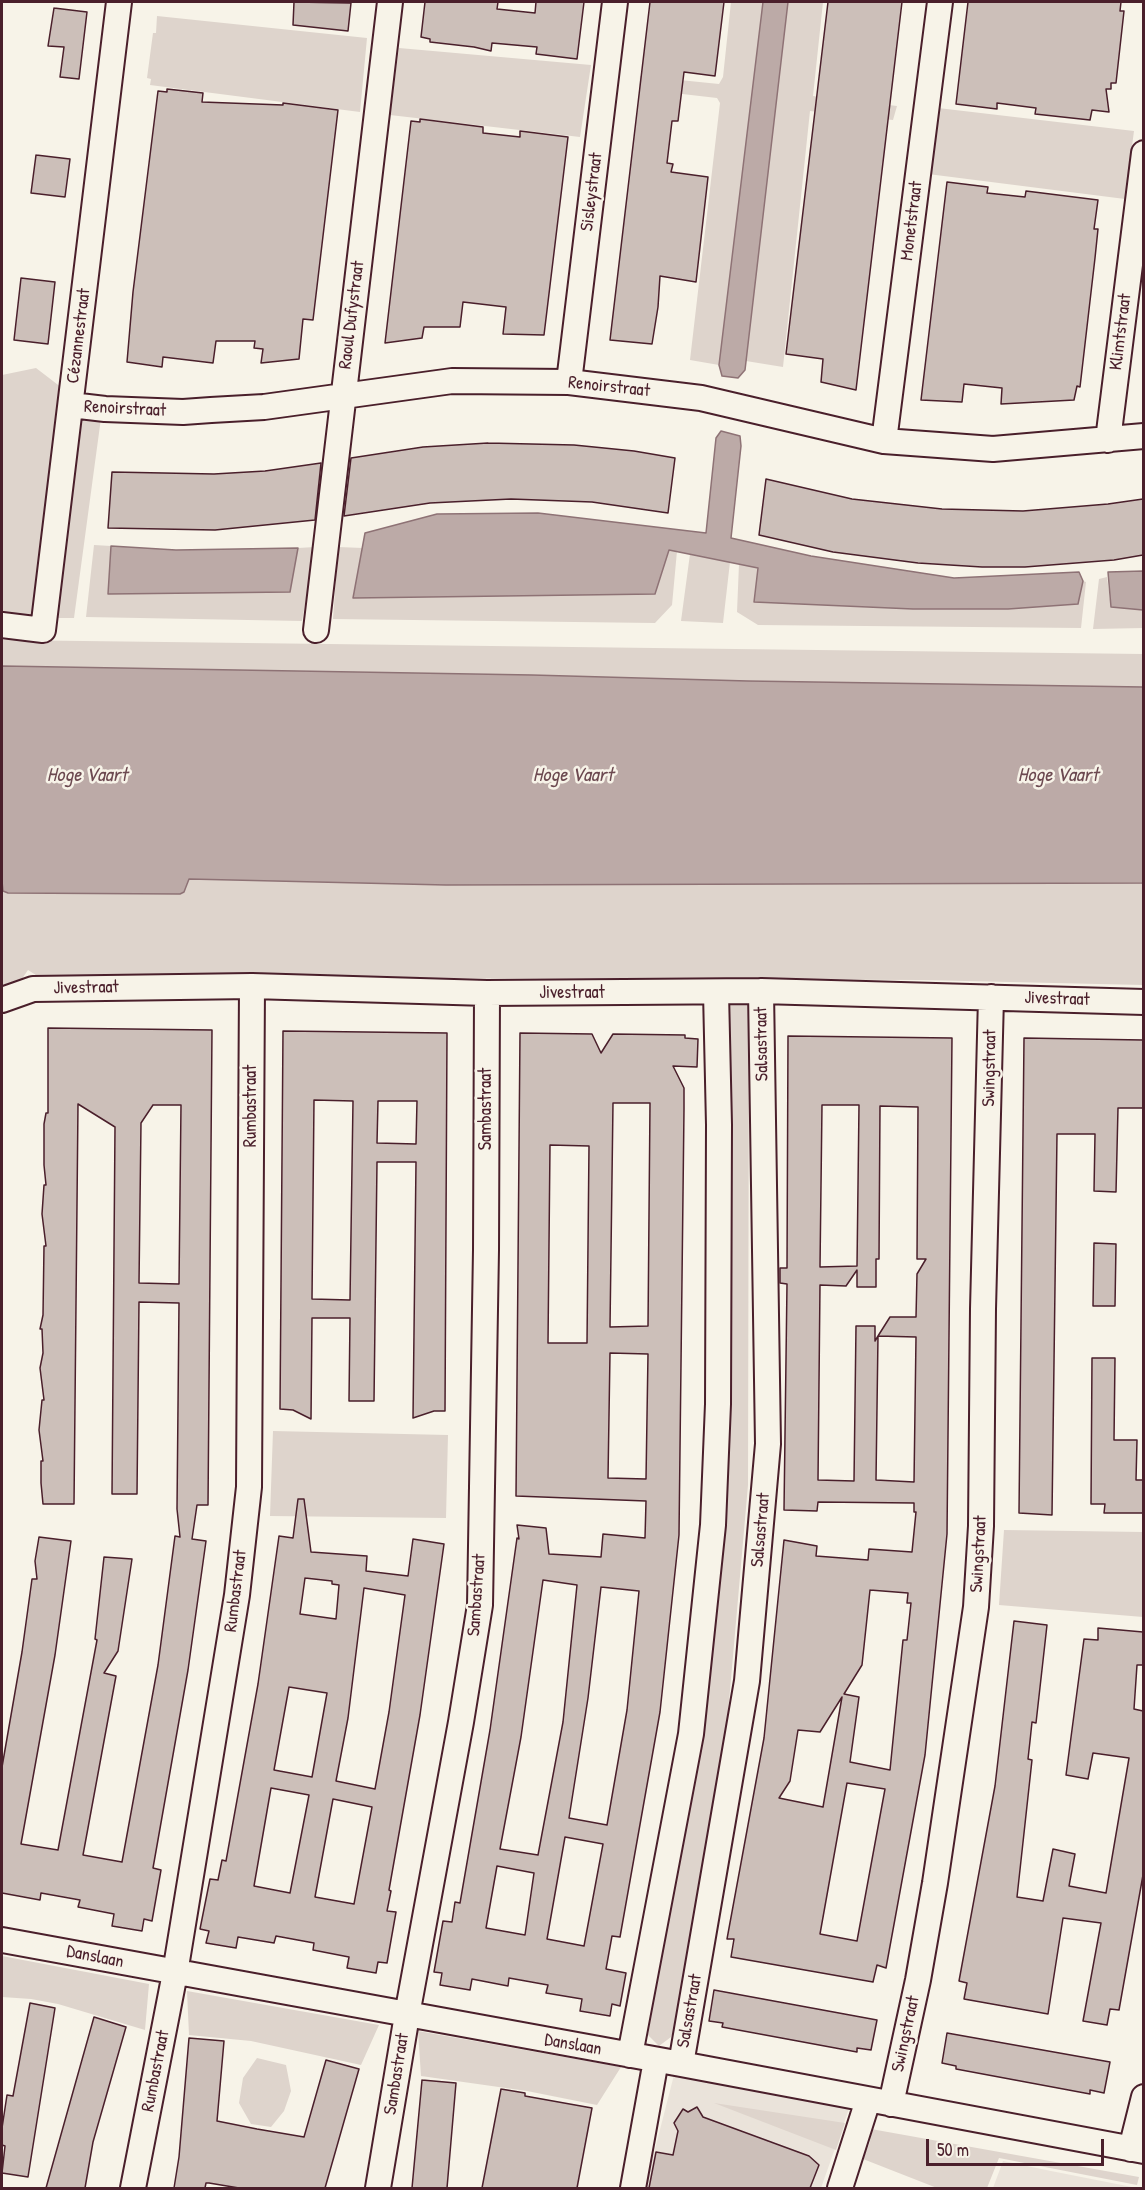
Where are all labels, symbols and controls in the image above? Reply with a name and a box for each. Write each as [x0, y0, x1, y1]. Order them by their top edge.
street label: Sisleystraat [576, 151, 608, 233]
street label: Monetstraat [896, 180, 928, 262]
street label: Raoul Dufystraat [335, 260, 369, 370]
street label: Cézannestraat [62, 287, 96, 385]
street label: Klimtstraat [1106, 292, 1136, 372]
street label: Renoirstraat [567, 372, 651, 402]
street label: Renoirstraat [83, 396, 167, 422]
water label: Hoge Vaart [47, 764, 127, 788]
water label: Hoge Vaart [533, 764, 613, 788]
water label: Hoge Vaart [1018, 764, 1098, 788]
street label: Jivestraat [53, 977, 119, 999]
street label: Jivestraat [539, 982, 605, 1004]
street label: Jivestraat [1024, 987, 1090, 1011]
street label: Salsastraat [751, 1007, 773, 1081]
street label: Swingstraat [979, 1029, 1001, 1107]
street label: Rumbastraat [240, 1065, 262, 1147]
street label: Sambastraat [475, 1068, 497, 1150]
street label: Salsastraat [747, 1492, 775, 1568]
street label: Swingstraat [966, 1515, 992, 1593]
street label: Rumbastraat [220, 1549, 252, 1633]
street label: Sambastraat [463, 1553, 491, 1637]
street label: Danslaan [65, 1941, 125, 1973]
street label: Salsastraat [673, 1972, 707, 2050]
street label: Swingstraat [887, 1994, 925, 2074]
street label: Rumbastraat [138, 2028, 174, 2114]
street label: Danslaan [543, 2029, 603, 2061]
street label: Sambastraat [380, 2032, 414, 2116]
scale bar [929, 2127, 1108, 2165]
text: 50 m [937, 2137, 969, 2162]

